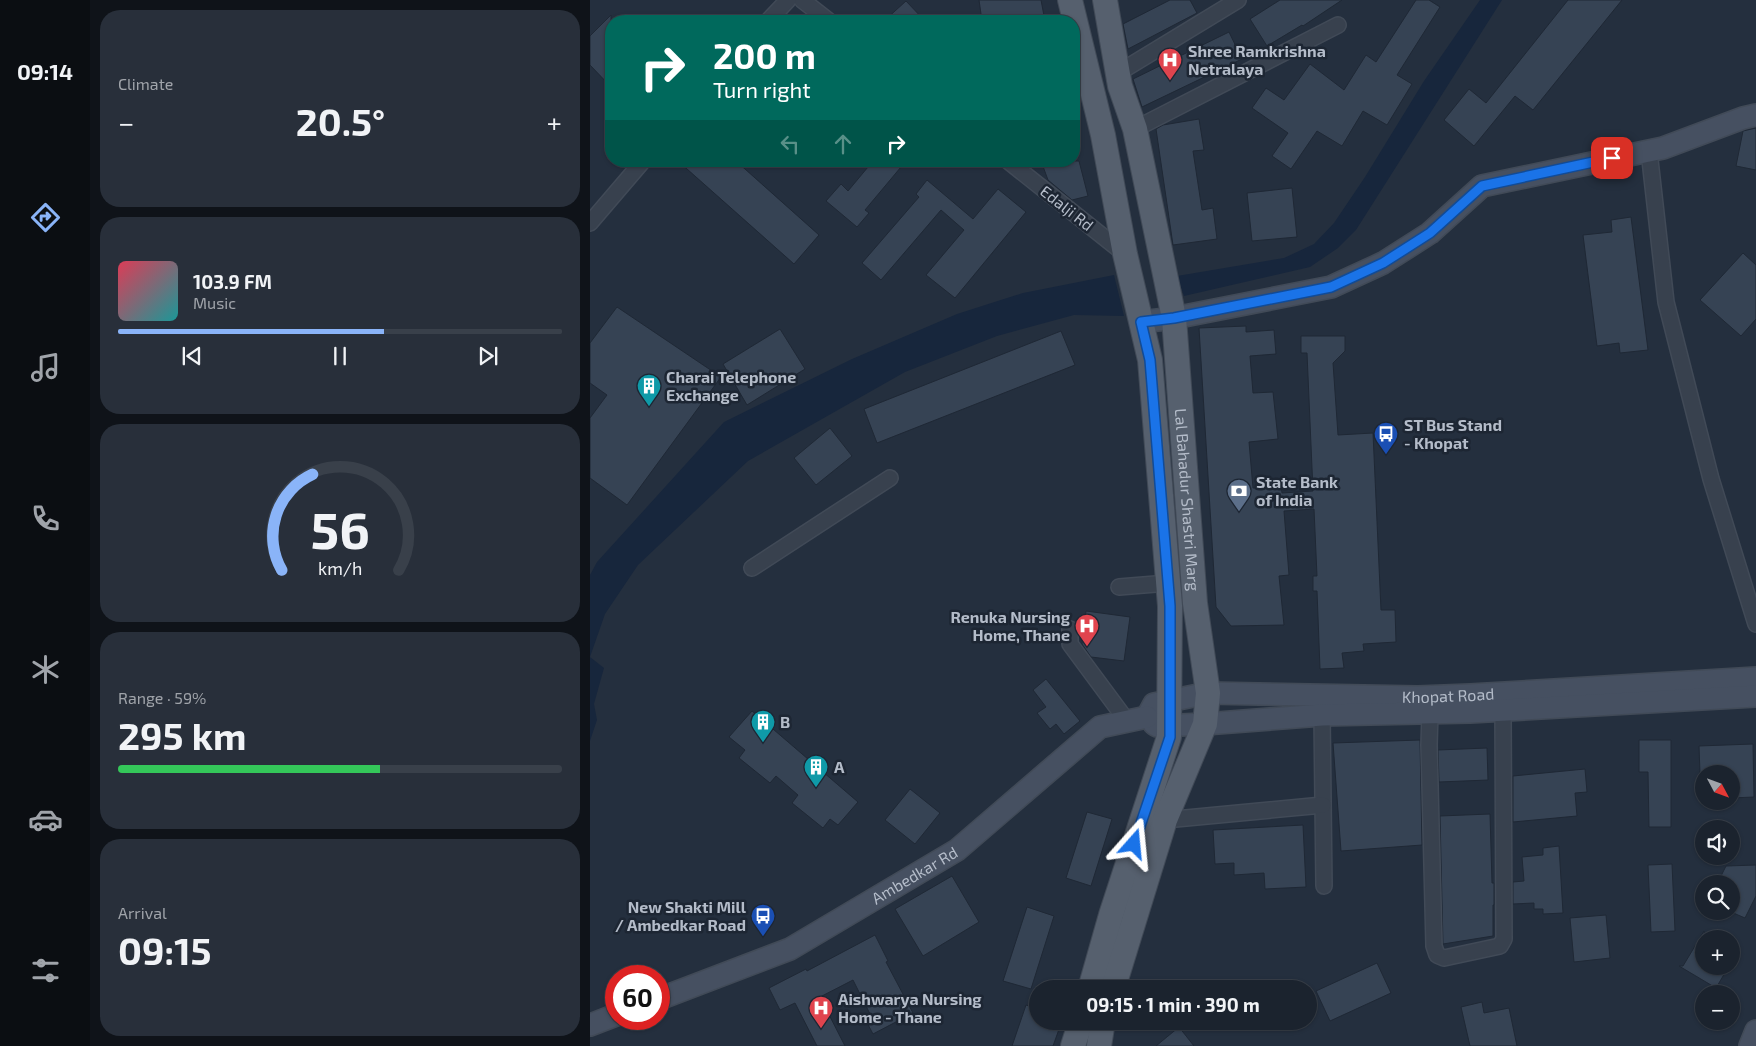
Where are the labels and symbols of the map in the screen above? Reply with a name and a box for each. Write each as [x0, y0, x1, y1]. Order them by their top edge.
place label: Shree Ramkrishna Netralaya [1188, 41, 1326, 79]
hospital icon: Shree Ramkrishna Netralaya [1157, 47, 1183, 81]
pin [1591, 137, 1633, 179]
street label: Edalji Rd [1036, 181, 1098, 235]
place label: Charai Telephone Exchange [666, 367, 796, 404]
building icon: Charai Telephone Exchange [636, 373, 662, 407]
street label: Lal Bahadur Shastri Marg [1172, 408, 1204, 592]
place label: ST Bus Stand - Khopat [1404, 415, 1502, 452]
bus stop icon: ST Bus Stand - Khopat [1373, 421, 1399, 455]
place label: State Bank of India [1256, 472, 1338, 509]
bank icon: State Bank of India [1226, 478, 1252, 512]
place label: Renuka Nursing Home, Thane [950, 607, 1071, 644]
hospital icon: Renuka Nursing Home, Thane [1074, 613, 1100, 647]
street label: Khopat Road [1402, 684, 1495, 706]
building icon: B [750, 709, 776, 743]
place label: B [780, 712, 790, 731]
building icon: A [803, 754, 829, 788]
place label: A [834, 757, 845, 776]
north arrow [1695, 765, 1740, 810]
position arrow [1107, 817, 1159, 869]
street label: Ambedkar Rd [868, 842, 961, 908]
place label: New Shakti Mill / Ambedkar Road [615, 897, 747, 934]
bus stop icon: New Shakti Mill / Ambedkar Road [750, 903, 776, 937]
speed limit sign: 60 [605, 965, 670, 1030]
place label: Aishwarya Nursing Home - Thane [838, 989, 982, 1026]
hospital icon: Aishwarya Nursing Home - Thane [808, 995, 834, 1029]

